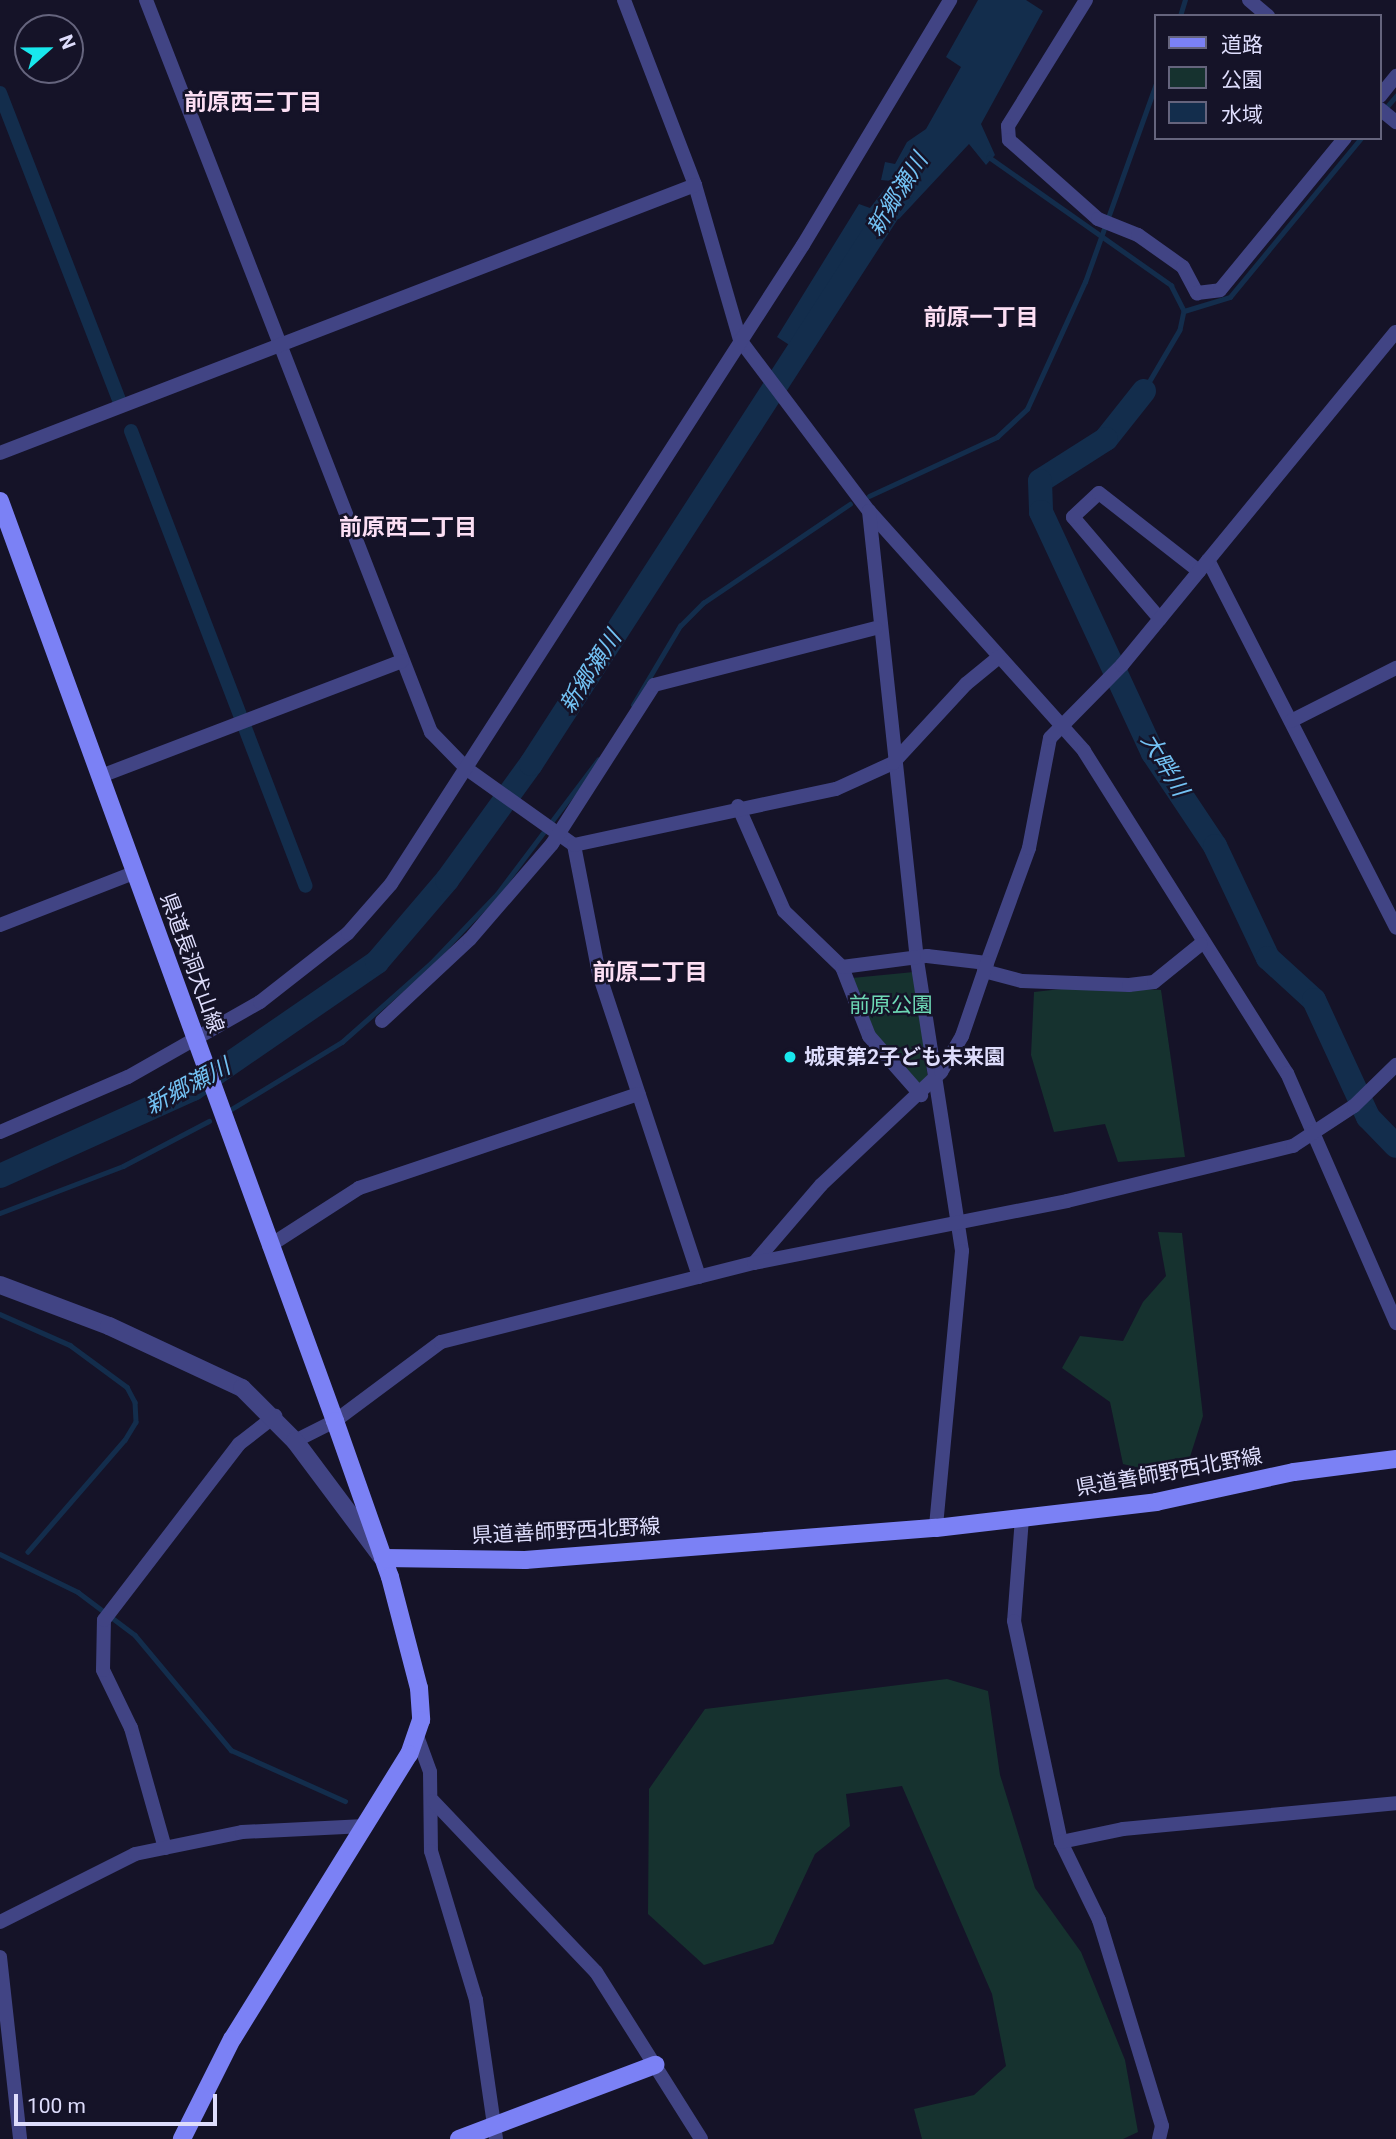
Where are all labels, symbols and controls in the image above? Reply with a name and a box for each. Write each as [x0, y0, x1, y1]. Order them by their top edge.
north arrow [14, 14, 84, 84]
legend [1154, 14, 1382, 140]
text: N [54, 32, 80, 52]
text: 道路 [1221, 33, 1263, 57]
text: 公園 [1221, 68, 1263, 92]
district label: 前原西三丁目 [184, 89, 322, 117]
text: 水域 [1221, 103, 1263, 127]
water label: 新郷瀬川 [862, 149, 934, 241]
district label: 前原一丁目 [924, 304, 1038, 332]
district label: 前原西二丁目 [339, 514, 477, 542]
water label: 新郷瀬川 [554, 626, 628, 718]
water label: 大畔川 [1134, 728, 1194, 802]
street label: 県道長洞犬山線 [155, 890, 229, 1036]
district label: 前原二丁目 [593, 959, 707, 987]
park label: 前原公園 [849, 992, 933, 1018]
place label: 城東第2子ども未来園 [804, 1044, 1005, 1070]
marker: 城東第2子ども未来園 [782, 1049, 798, 1065]
water label: 新郷瀬川 [141, 1053, 235, 1121]
street label: 県道善師野西北野線 [1074, 1443, 1264, 1501]
street label: 県道善師野西北野線 [471, 1513, 661, 1549]
scale bar [18, 2080, 220, 2124]
text: 100 m [27, 2094, 86, 2118]

